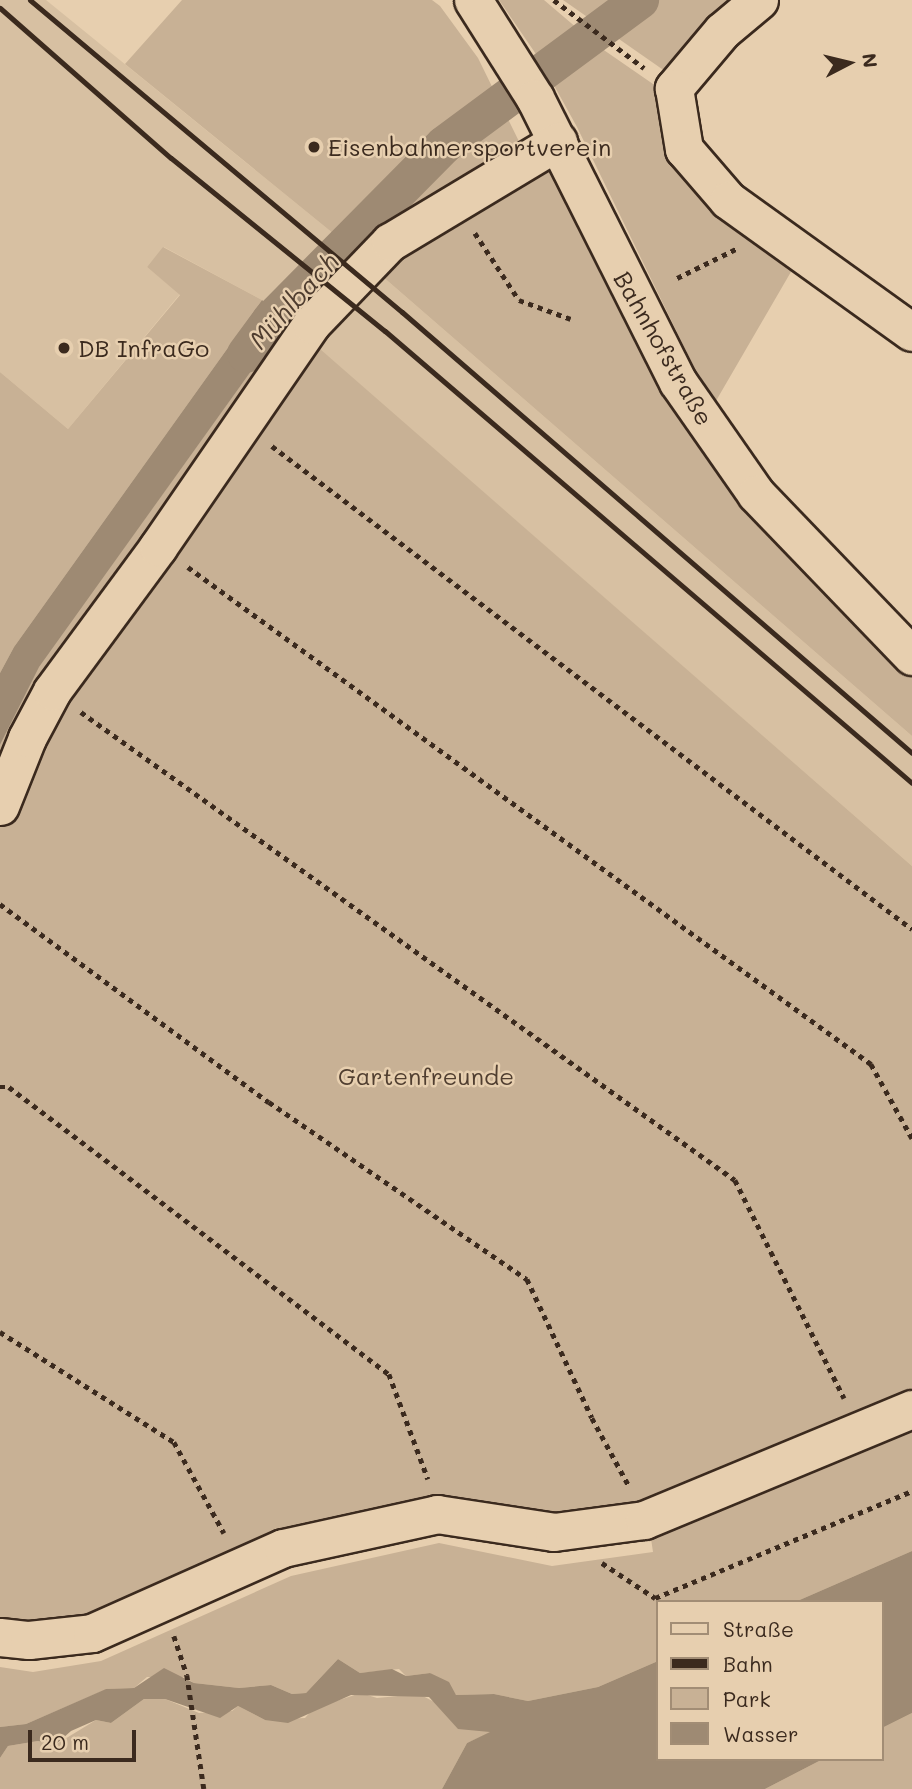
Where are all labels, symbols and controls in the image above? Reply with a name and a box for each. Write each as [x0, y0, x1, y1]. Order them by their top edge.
north arrow [814, 28, 884, 98]
text: N [857, 52, 884, 69]
place label: Eisenbahnersportverein [328, 133, 611, 161]
marker: Eisenbahnersportverein [306, 139, 322, 155]
water label: Mühlbach [243, 246, 345, 356]
street label: Bahnhofstraße [608, 266, 720, 430]
place label: DB InfraGo [78, 334, 209, 362]
marker: DB InfraGo [56, 340, 72, 356]
park label: Gartenfreunde [338, 1062, 514, 1090]
legend [656, 1600, 884, 1761]
text: Straße [723, 1615, 794, 1642]
text: Bahn [723, 1650, 773, 1677]
text: Park [723, 1685, 771, 1712]
scale bar [32, 1716, 140, 1760]
text: Wasser [723, 1720, 798, 1747]
text: 20 m [41, 1728, 89, 1755]

